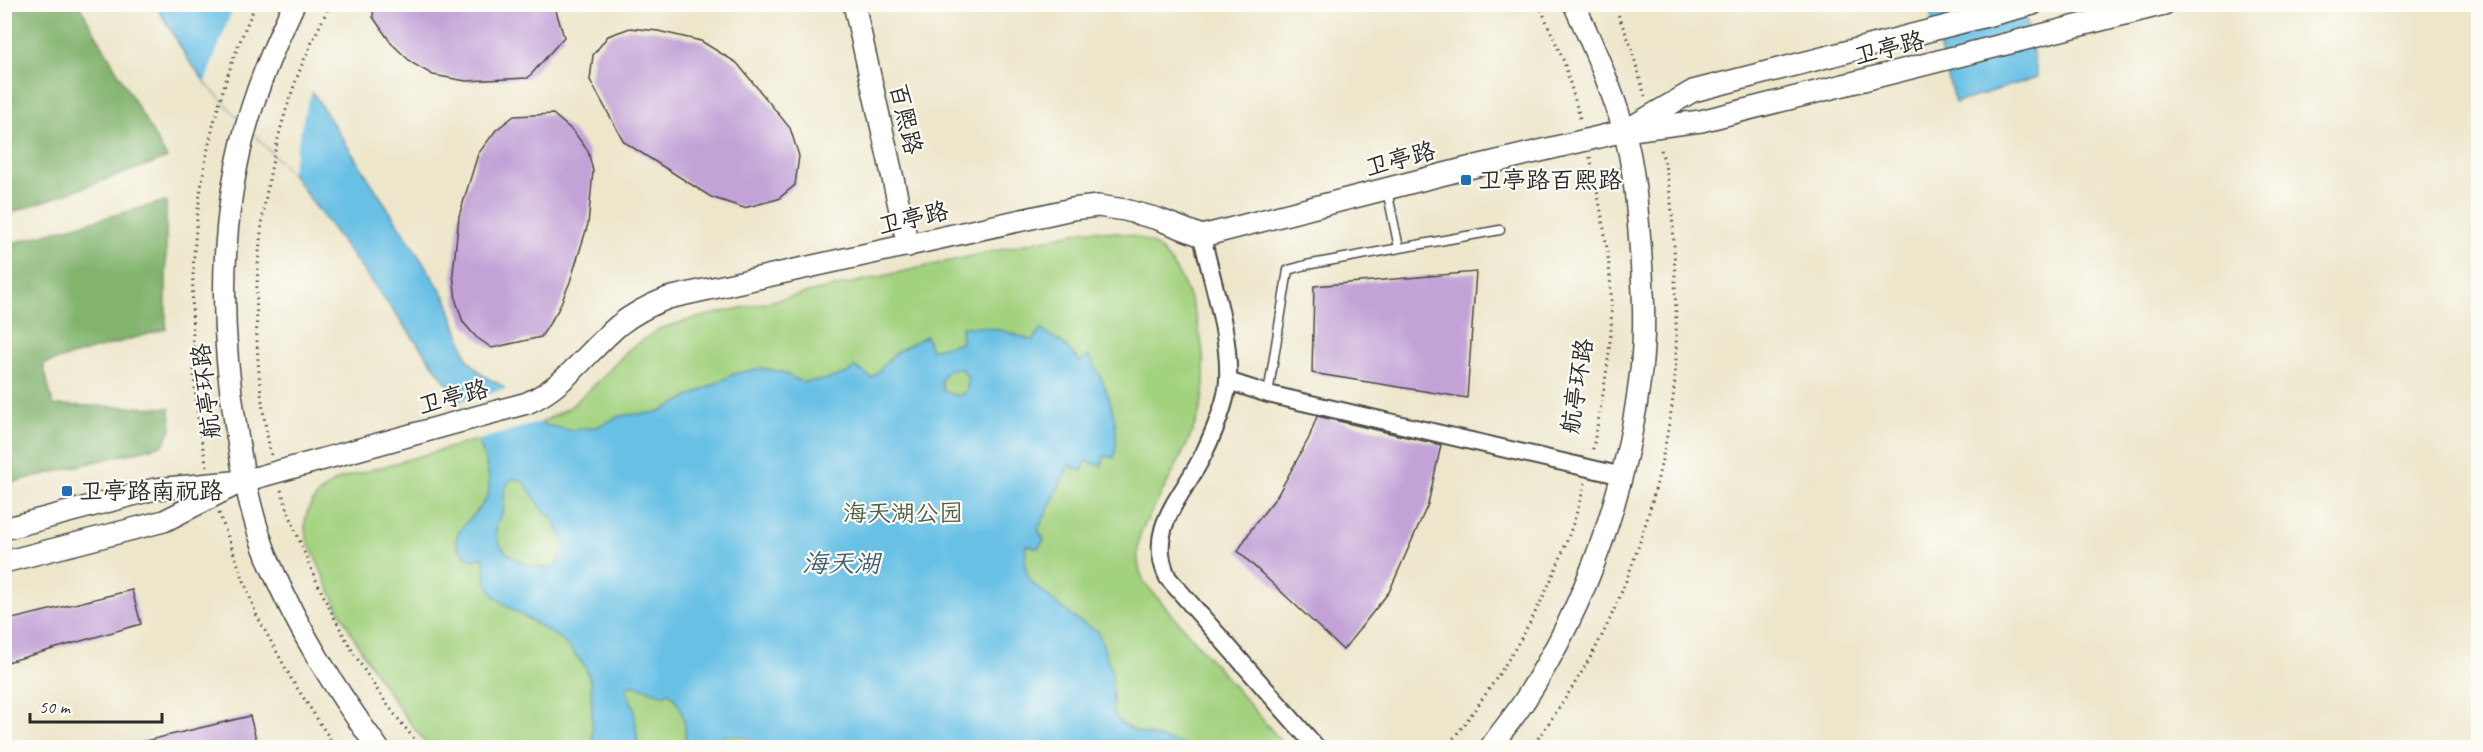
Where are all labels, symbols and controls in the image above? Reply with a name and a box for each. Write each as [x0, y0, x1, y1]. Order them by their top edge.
street label: 卫亭路 [1850, 25, 1928, 71]
street label: 百熙路 [883, 81, 929, 157]
street label: 卫亭路 [1361, 135, 1439, 183]
place label: 卫亭路百熙路 [1478, 165, 1622, 195]
marker: 卫亭路百熙路 [1459, 173, 1473, 187]
street label: 卫亭路 [875, 195, 951, 241]
street label: 航亭环路 [1555, 336, 1599, 436]
street label: 航亭环路 [185, 342, 227, 440]
street label: 卫亭路 [414, 373, 492, 421]
place label: 卫亭路南祝路 [79, 476, 223, 506]
marker: 卫亭路南祝路 [60, 484, 74, 498]
park label: 海天湖公园 [843, 498, 963, 528]
water label: 海天湖 [802, 547, 883, 580]
scale bar [30, 686, 162, 724]
text: 50 m [39, 696, 72, 718]

